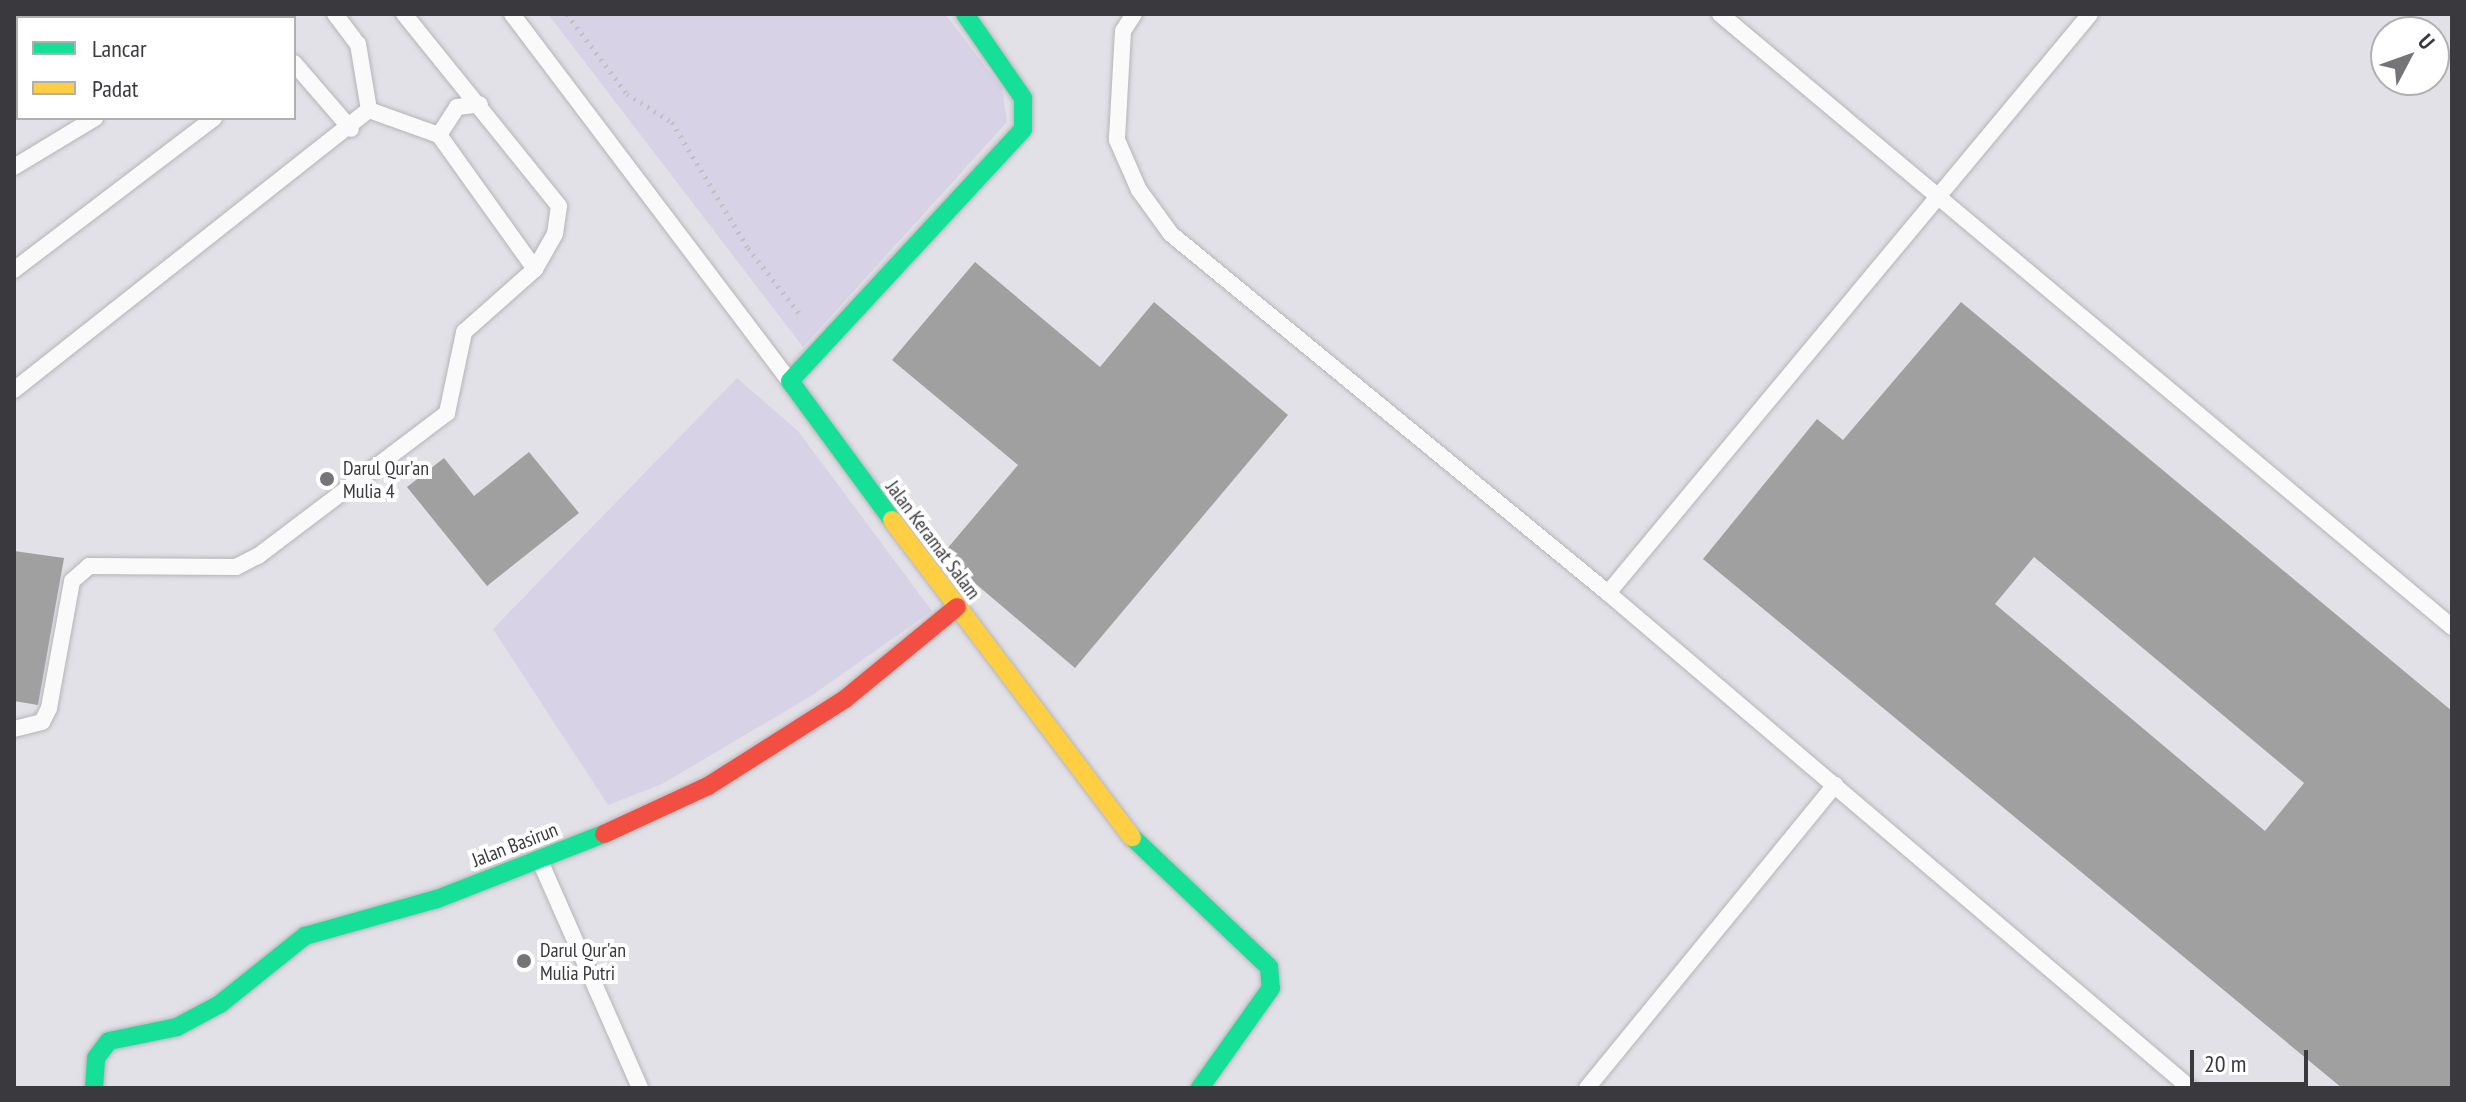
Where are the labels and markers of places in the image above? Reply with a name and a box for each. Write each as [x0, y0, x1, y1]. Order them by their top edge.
place label: Darul Qur'an Mulia 4 [343, 456, 429, 503]
marker: Darul Qur'an Mulia 4 [318, 470, 336, 488]
place label: Darul Qur'an Mulia Putri [540, 938, 626, 985]
marker: Darul Qur'an Mulia Putri [515, 952, 533, 970]

